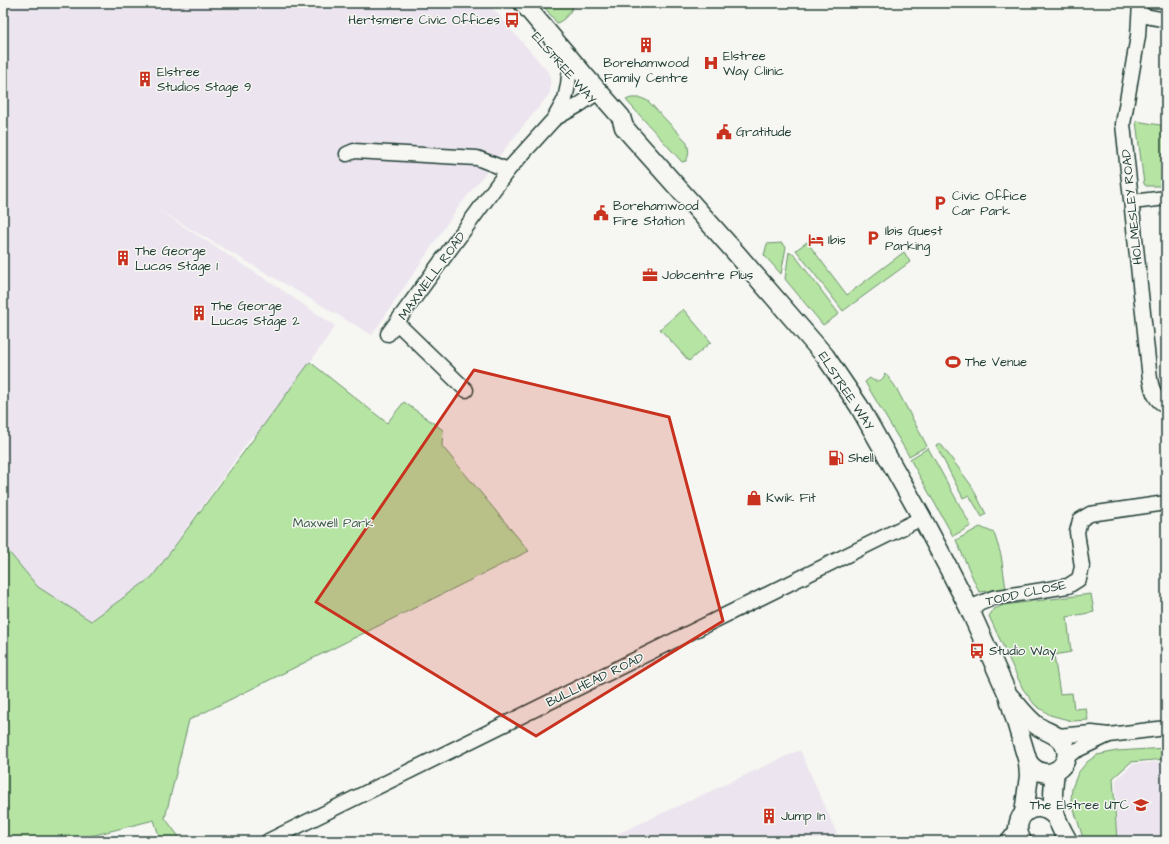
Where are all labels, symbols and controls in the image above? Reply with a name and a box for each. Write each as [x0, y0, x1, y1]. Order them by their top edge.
place label: Hertsmere Civic Offices [348, 11, 500, 29]
bus stop icon: Hertsmere Civic Offices [503, 11, 521, 29]
street label: ELSTREE WAY [528, 28, 601, 108]
building icon: Borehamwood Family Centre [637, 36, 655, 54]
place label: Elstree Way Clinic [723, 47, 784, 81]
place label: Borehamwood Family Centre [603, 54, 689, 88]
hospital icon: Elstree Way Clinic [702, 54, 720, 72]
place label: Elstree Studios Stage 9 [157, 63, 251, 97]
building icon: Elstree Studios Stage 9 [136, 70, 154, 88]
public building icon: Gratitude [715, 123, 733, 141]
place label: Gratitude [736, 123, 792, 141]
street label: HOLMESLEY ROAD [1117, 148, 1147, 266]
place label: Civic Office Car Park [952, 187, 1027, 220]
parking icon: Civic Office Car Park [931, 194, 949, 212]
place label: Borehamwood Fire Station [613, 197, 699, 230]
public building icon: Borehamwood Fire Station [592, 204, 610, 222]
place label: Ibis Guest Parking [885, 222, 943, 256]
street label: MAXWELL ROAD [394, 228, 470, 324]
parking icon: Ibis Guest Parking [864, 229, 882, 247]
hotel icon: Ibis [807, 231, 825, 249]
place label: Ibis [828, 231, 846, 249]
place label: The George Lucas Stage 1 [135, 242, 218, 276]
building icon: The George Lucas Stage 1 [114, 249, 132, 267]
office icon: Jobcentre Plus [641, 266, 659, 284]
place label: Jobcentre Plus [662, 266, 754, 284]
place label: The George Lucas Stage 2 [211, 297, 300, 331]
building icon: The George Lucas Stage 2 [190, 304, 208, 322]
street label: ELSTREE WAY [814, 348, 878, 434]
sports icon: The Venue [944, 353, 962, 371]
place label: The Venue [965, 353, 1027, 371]
fuel station icon: Shell [827, 449, 845, 467]
place label: Shell [848, 449, 874, 467]
shop icon: Kwik Fit [745, 489, 763, 507]
place label: Kwik Fit [766, 489, 817, 507]
park label: Maxwell Park [293, 514, 373, 532]
street label: TODD CLOSE [984, 576, 1068, 610]
bus stop icon: Studio Way [968, 642, 986, 660]
place label: Studio Way [989, 642, 1056, 661]
street label: BULLHEAD ROAD [543, 648, 647, 712]
place label: The Elstree UTC [1030, 796, 1129, 814]
school or university icon: The Elstree UTC [1132, 796, 1150, 814]
building icon: Jump In [760, 807, 778, 825]
place label: Jump In [781, 807, 826, 825]

